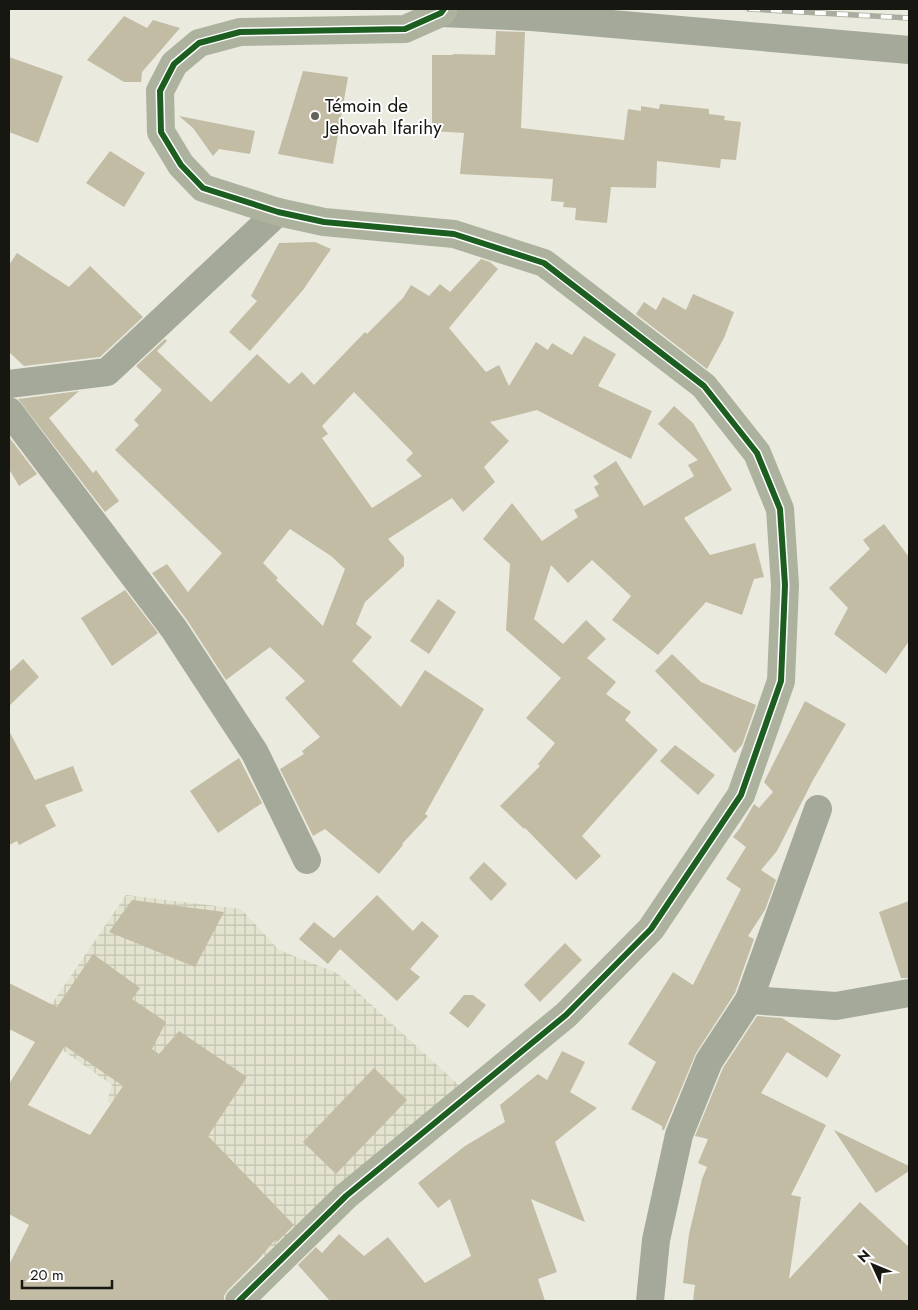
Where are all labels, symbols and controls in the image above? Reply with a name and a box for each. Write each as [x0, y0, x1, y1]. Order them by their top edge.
place label: Témoin de Jehovah Ifarihy [322, 92, 442, 141]
marker: Témoin de Jehovah Ifarihy [309, 110, 321, 122]
north arrow [848, 1240, 898, 1290]
text: N [853, 1245, 875, 1267]
scale bar [22, 1258, 112, 1290]
text: 20 m [30, 1264, 64, 1286]

